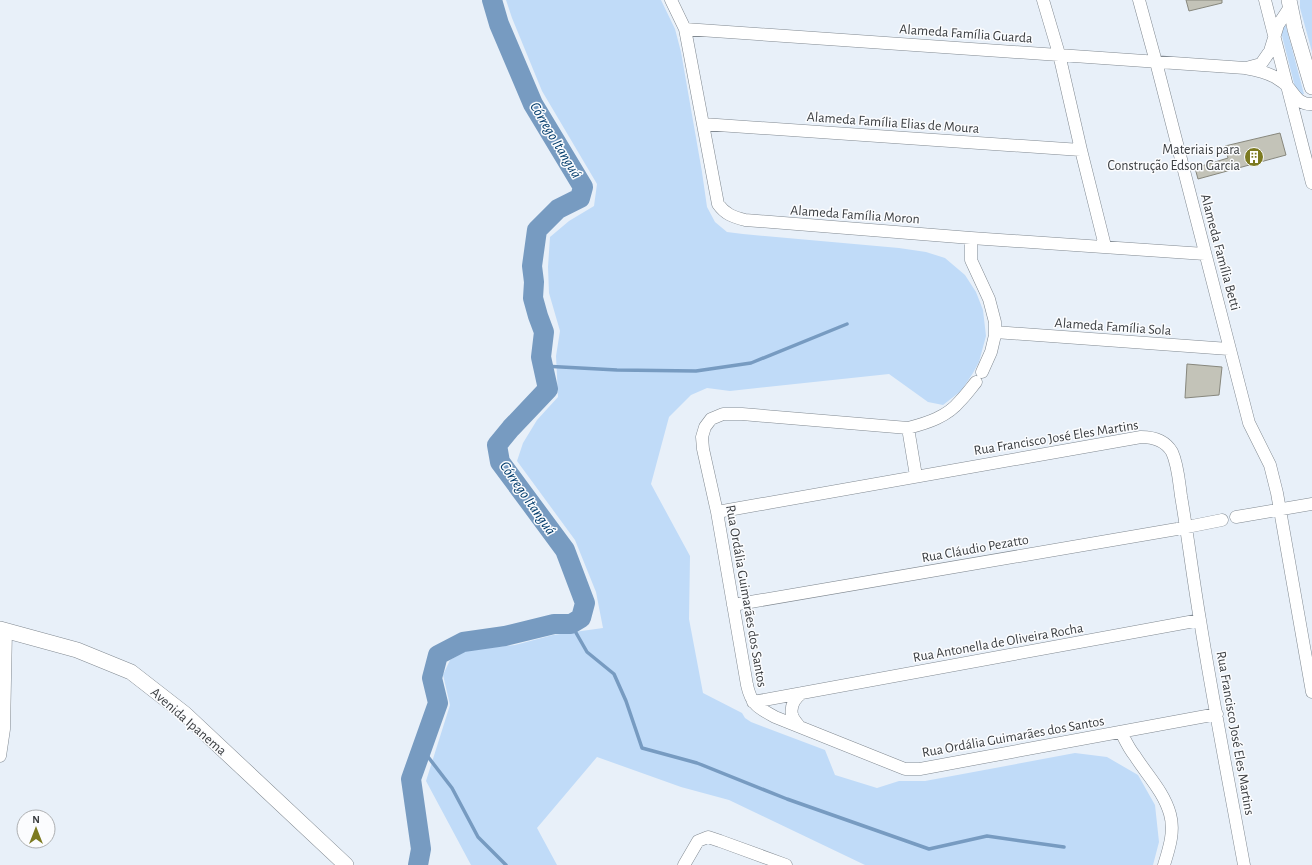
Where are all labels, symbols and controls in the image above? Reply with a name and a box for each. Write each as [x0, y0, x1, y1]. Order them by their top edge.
street label: Alameda Família Guarda [899, 22, 1034, 46]
water label: Córrego Itanguá [527, 99, 584, 181]
street label: Alameda Família Elias de Moura [806, 110, 980, 136]
place label: Materiais para Construção Edson Garcia [1107, 143, 1241, 173]
building icon: Materiais para Construção Edson Garcia [1243, 146, 1265, 168]
street label: Alameda Família Betti [1198, 193, 1242, 312]
street label: Alameda Família Moron [790, 203, 920, 227]
street label: Alameda Família Sola [1054, 316, 1172, 338]
street label: Rua Francisco José Eles Martins [973, 418, 1139, 458]
water label: Córrego Itanguá [497, 459, 558, 538]
street label: Rua Ordália Guimarães dos Santos [723, 504, 769, 688]
street label: Rua Cláudio Pezatto [921, 533, 1030, 565]
street label: Rua Antonella de Oliveira Rocha [912, 621, 1085, 665]
street label: Rua Francisco José Eles Martins [1214, 650, 1256, 816]
street label: Avenida Ipanema [148, 685, 229, 759]
street label: Rua Ordália Guimarães dos Santos [921, 714, 1105, 760]
north arrow [16, 809, 56, 849]
text: N [32, 814, 40, 825]

